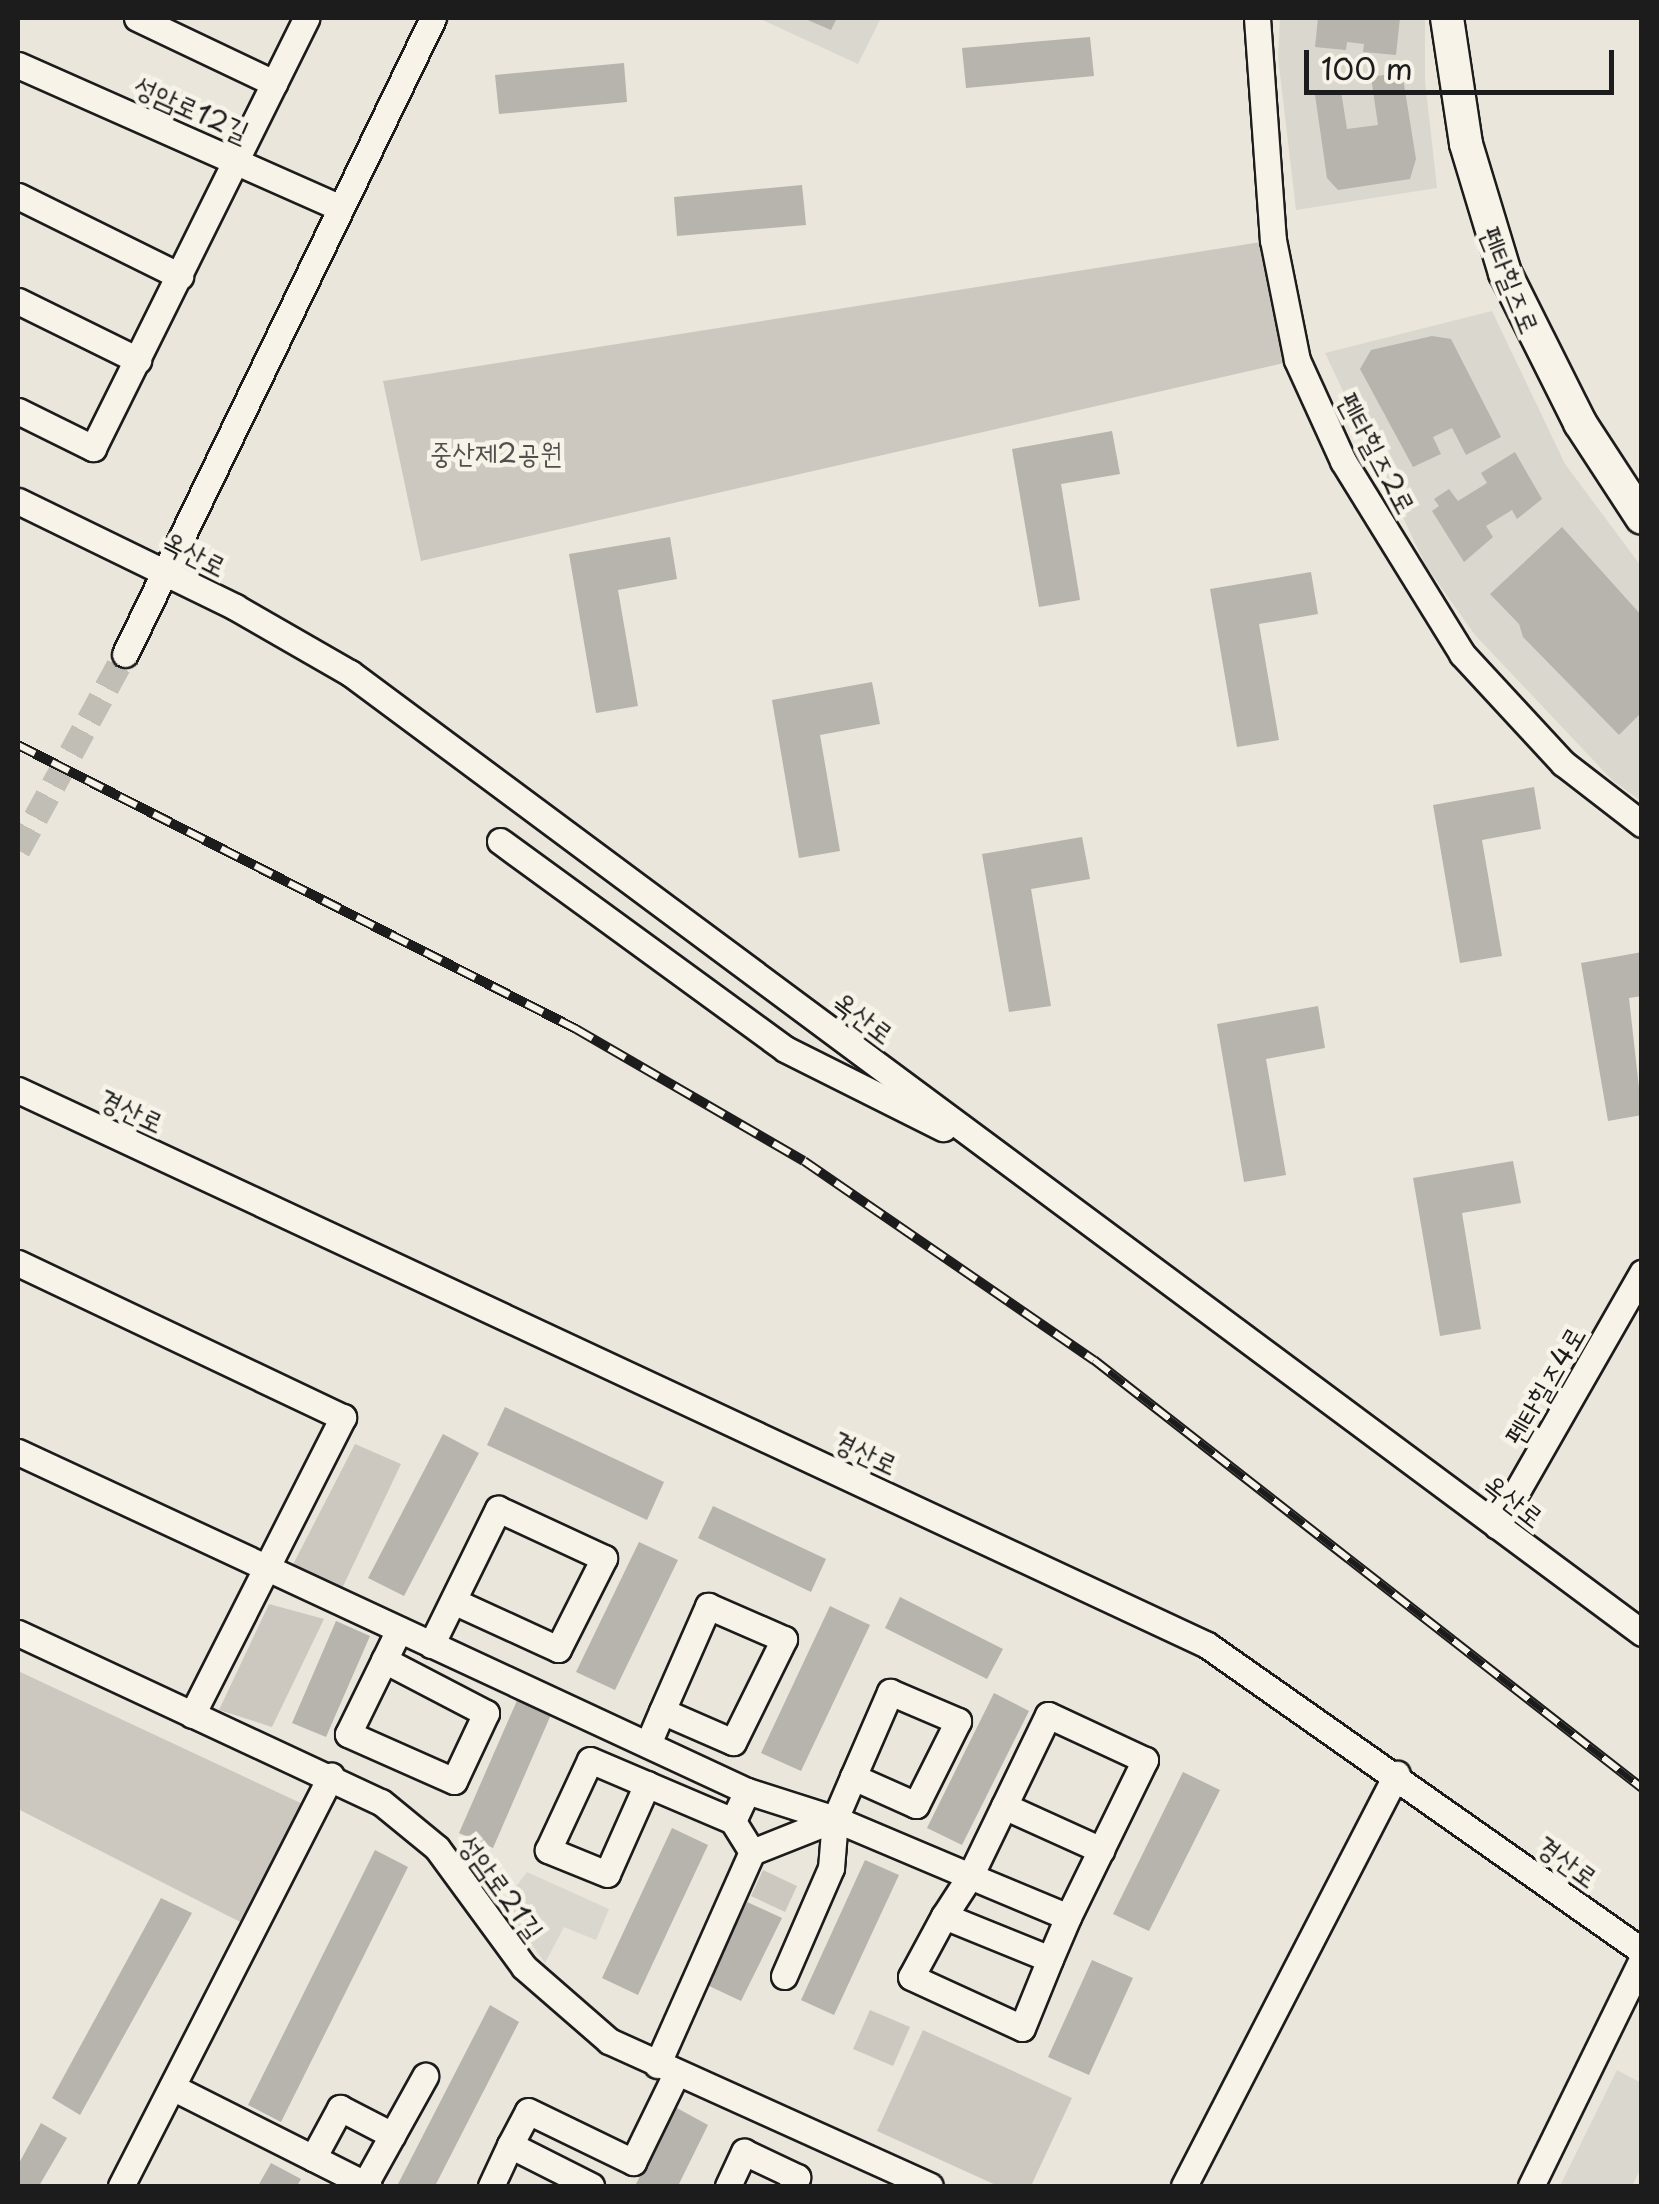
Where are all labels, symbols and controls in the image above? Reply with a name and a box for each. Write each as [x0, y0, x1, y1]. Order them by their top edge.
scale bar [1309, 30, 1619, 92]
text: 100 m [1321, 45, 1413, 90]
street label: 성암로12길 [129, 68, 255, 148]
street label: 펜타힐즈로 [1474, 221, 1548, 339]
street label: 펜타힐즈2로 [1332, 387, 1424, 519]
park label: 중산제2공원 [430, 435, 562, 469]
street label: 옥산로 [157, 523, 233, 583]
street label: 옥산로 [827, 983, 901, 1051]
street label: 경산로 [94, 1080, 170, 1140]
street label: 펜타힐즈4로 [1497, 1320, 1591, 1450]
street label: 경산로 [828, 1422, 904, 1482]
street label: 옥산로 [1477, 1466, 1551, 1534]
street label: 성암로21길 [452, 1828, 552, 1946]
street label: 경산로 [1531, 1828, 1605, 1894]

